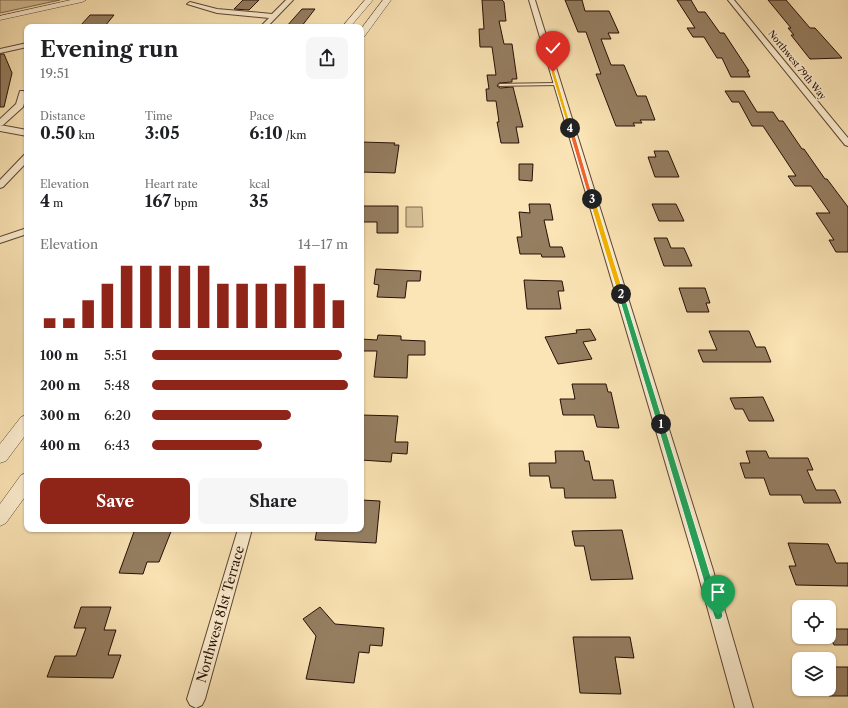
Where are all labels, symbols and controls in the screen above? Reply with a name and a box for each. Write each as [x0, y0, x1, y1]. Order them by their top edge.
street label: Northwest 79th Way [766, 28, 829, 102]
pin [536, 31, 570, 72]
text: Evening run [40, 36, 179, 63]
button: share [306, 37, 348, 79]
icon: check [542, 37, 564, 59]
text: 19:51 [40, 65, 69, 81]
text: Distance [40, 109, 86, 123]
text: Time [145, 109, 172, 123]
text: Pace [249, 109, 274, 123]
pin: 4 [560, 118, 580, 138]
text: 4 [567, 121, 573, 135]
text: 0.50 [40, 123, 76, 143]
text: 3:05 [145, 123, 180, 143]
text: 6:10 [249, 123, 283, 143]
text: km [76, 128, 95, 142]
text: /km [283, 128, 306, 142]
text: Elevation [40, 177, 89, 191]
text: Heart rate [145, 177, 198, 191]
text: kcal [249, 177, 270, 191]
pin: 3 [582, 189, 602, 209]
text: 4 [40, 191, 50, 211]
text: 167 [145, 191, 171, 211]
text: 35 [249, 191, 268, 211]
text: 3 [589, 192, 595, 206]
text: m [50, 196, 63, 210]
text: bpm [171, 196, 198, 210]
text: Elevation [40, 236, 98, 252]
text: 14–17 m [298, 236, 348, 252]
pin: 2 [611, 284, 631, 304]
text: 2 [618, 287, 624, 301]
text: 100 m [40, 347, 79, 363]
text: 5:51 [104, 347, 127, 363]
text: 200 m [40, 377, 80, 393]
text: 5:48 [104, 377, 130, 393]
text: 300 m [40, 407, 80, 423]
text: 6:20 [104, 407, 131, 423]
pin: 1 [651, 414, 671, 434]
text: 1 [659, 417, 663, 431]
text: 400 m [40, 437, 80, 453]
text: 6:43 [104, 437, 130, 453]
button: Save [40, 478, 190, 524]
button: Share [198, 478, 348, 524]
street label: Northwest 81st Terrace [193, 544, 247, 684]
pin [701, 575, 735, 616]
icon: arrive [707, 581, 729, 603]
map controls [792, 600, 836, 696]
button: locate [792, 600, 836, 644]
button: layers [792, 652, 836, 696]

